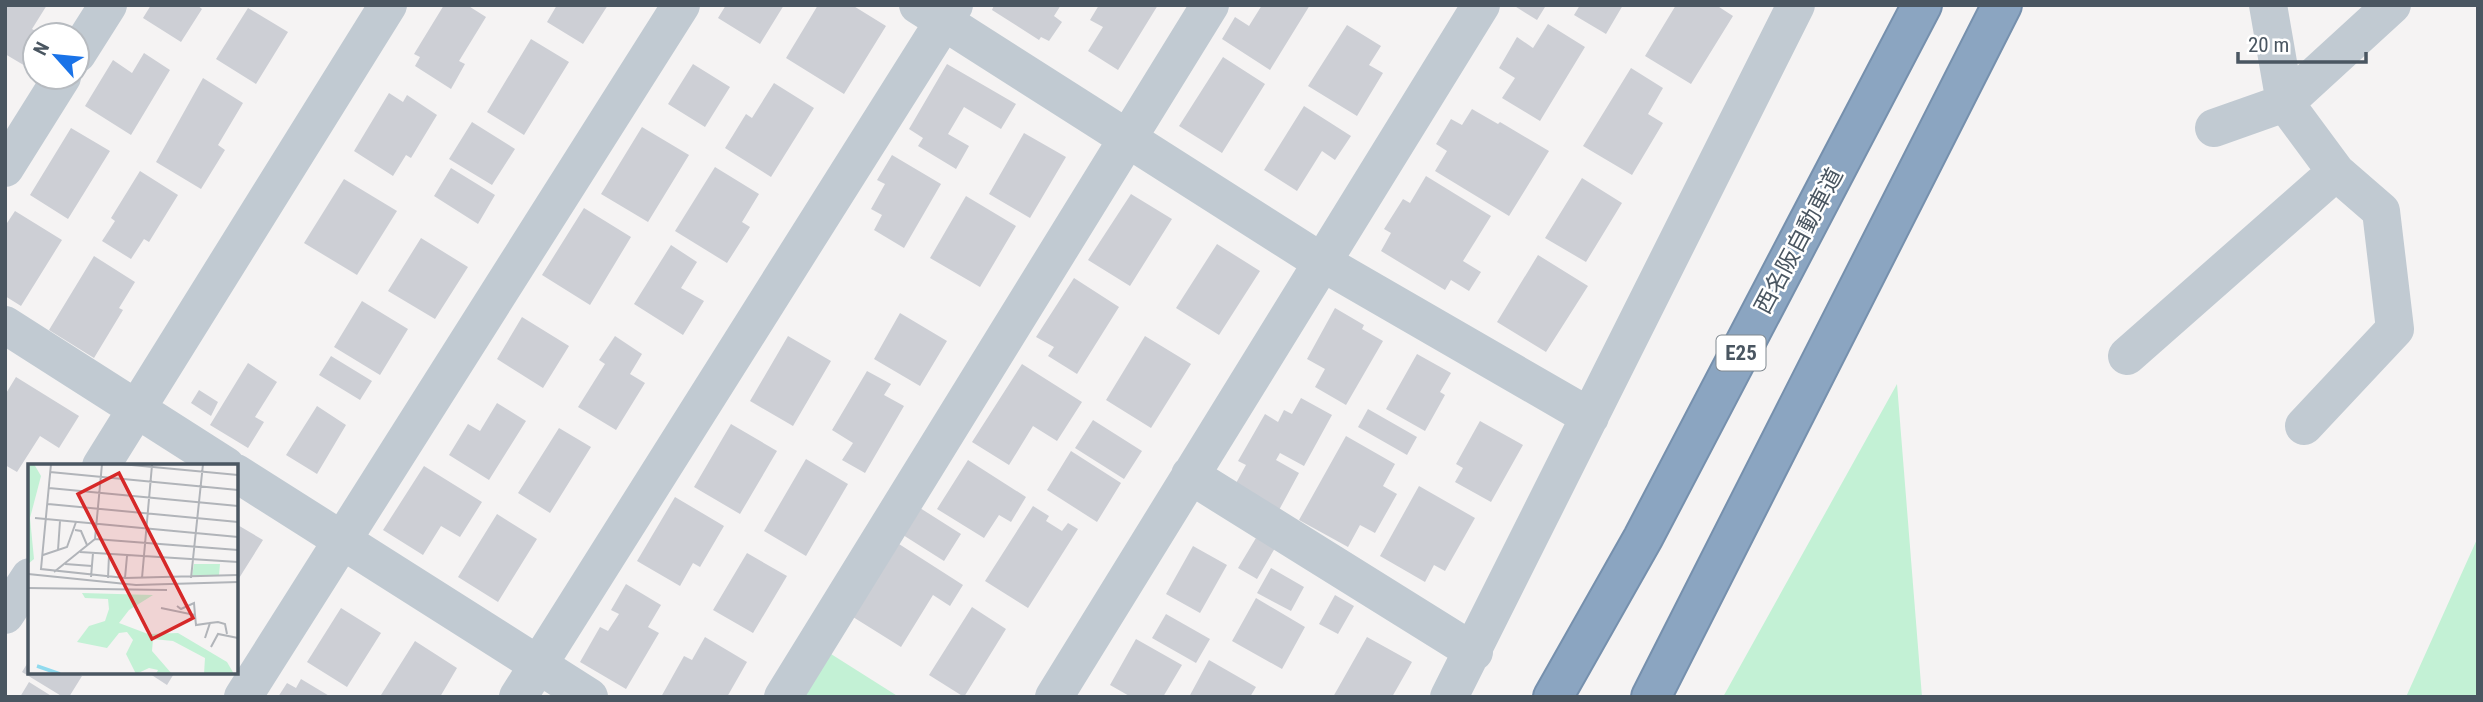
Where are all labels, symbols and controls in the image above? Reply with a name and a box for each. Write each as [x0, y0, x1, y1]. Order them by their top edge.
north arrow [21, 21, 91, 91]
scale bar [2238, 21, 2366, 65]
text: 20 m [2248, 33, 2289, 57]
text: N [28, 38, 54, 59]
street label: 西名阪自動車道 [1749, 164, 1849, 318]
road number: E25 [1716, 336, 1766, 370]
inset map [28, 464, 238, 674]

